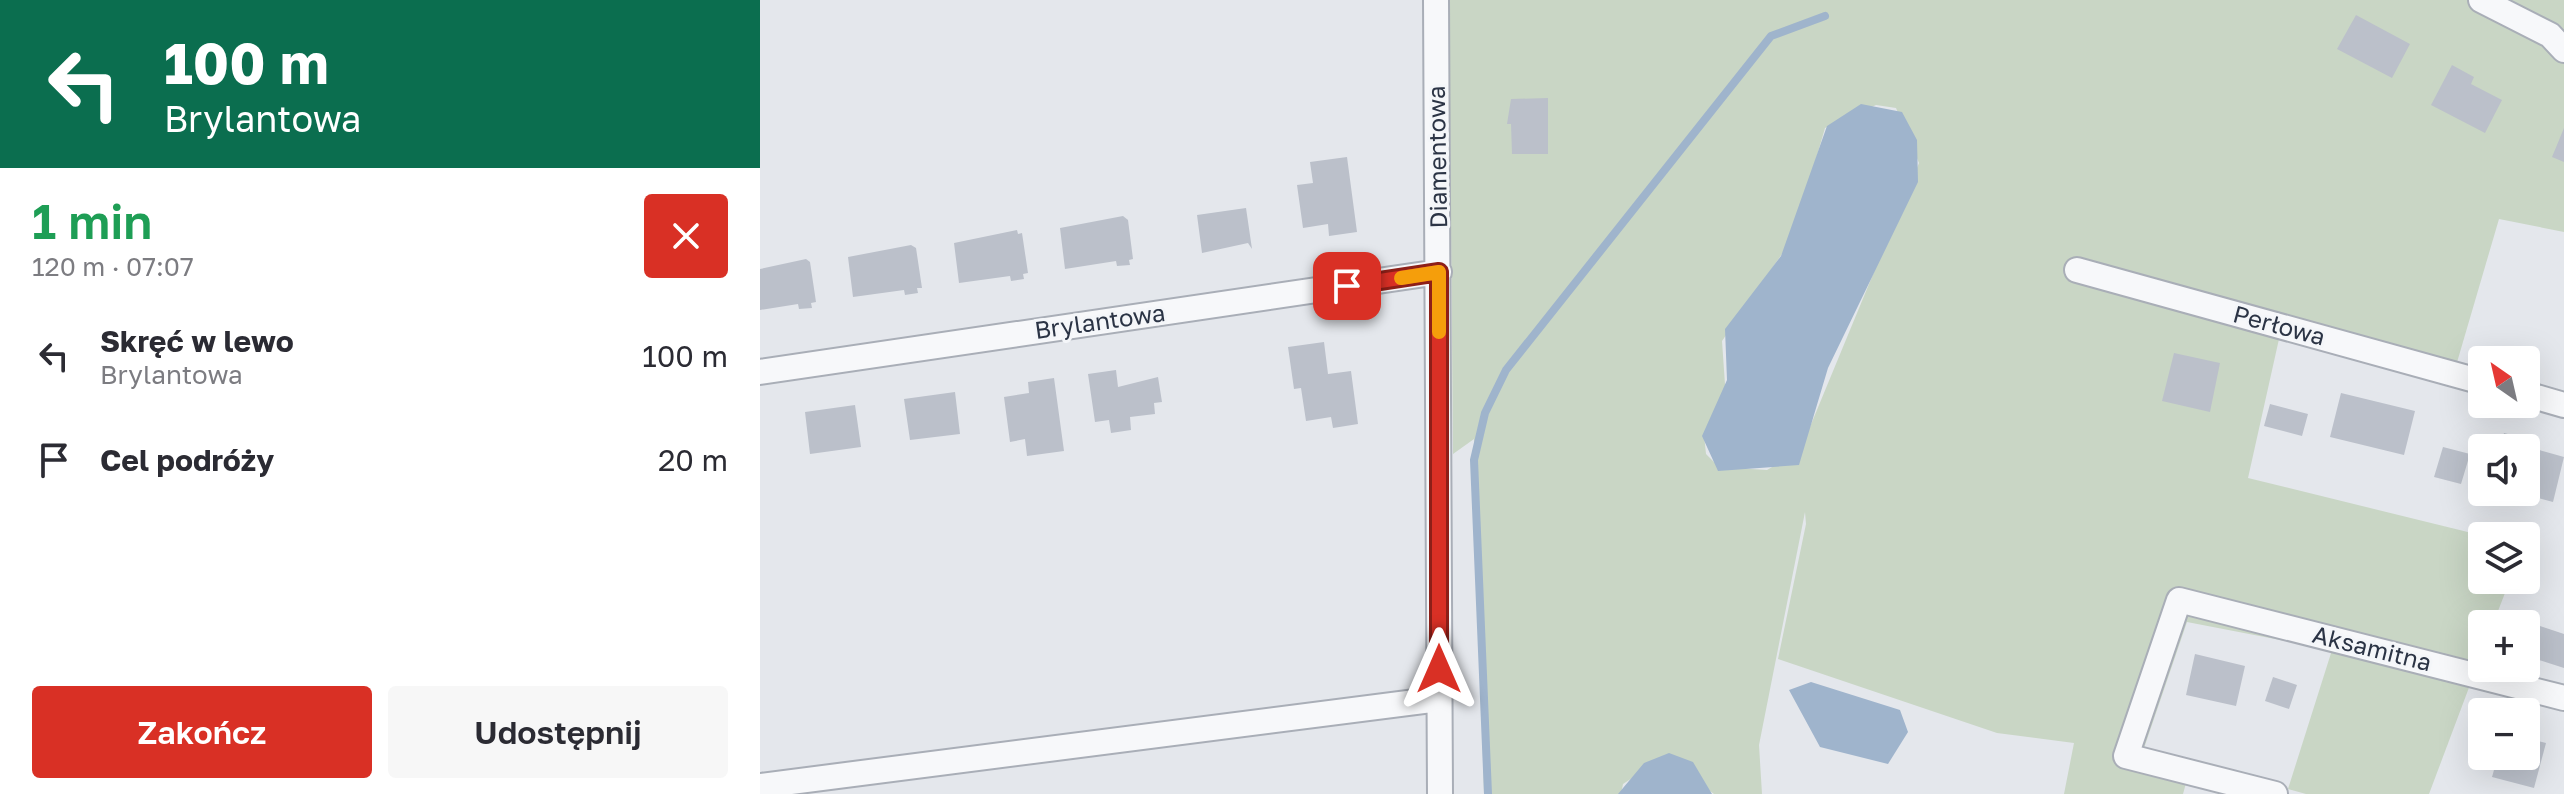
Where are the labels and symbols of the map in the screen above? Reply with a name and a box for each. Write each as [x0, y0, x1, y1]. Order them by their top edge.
street label: Diamentowa [1421, 85, 1452, 229]
pin [1313, 252, 1381, 320]
street label: Brylantowa [1033, 297, 1167, 344]
street label: Perłowa [2230, 298, 2328, 351]
north arrow [2468, 346, 2540, 418]
street label: Aksamitna [2310, 619, 2435, 676]
position arrow [1397, 627, 1481, 711]

